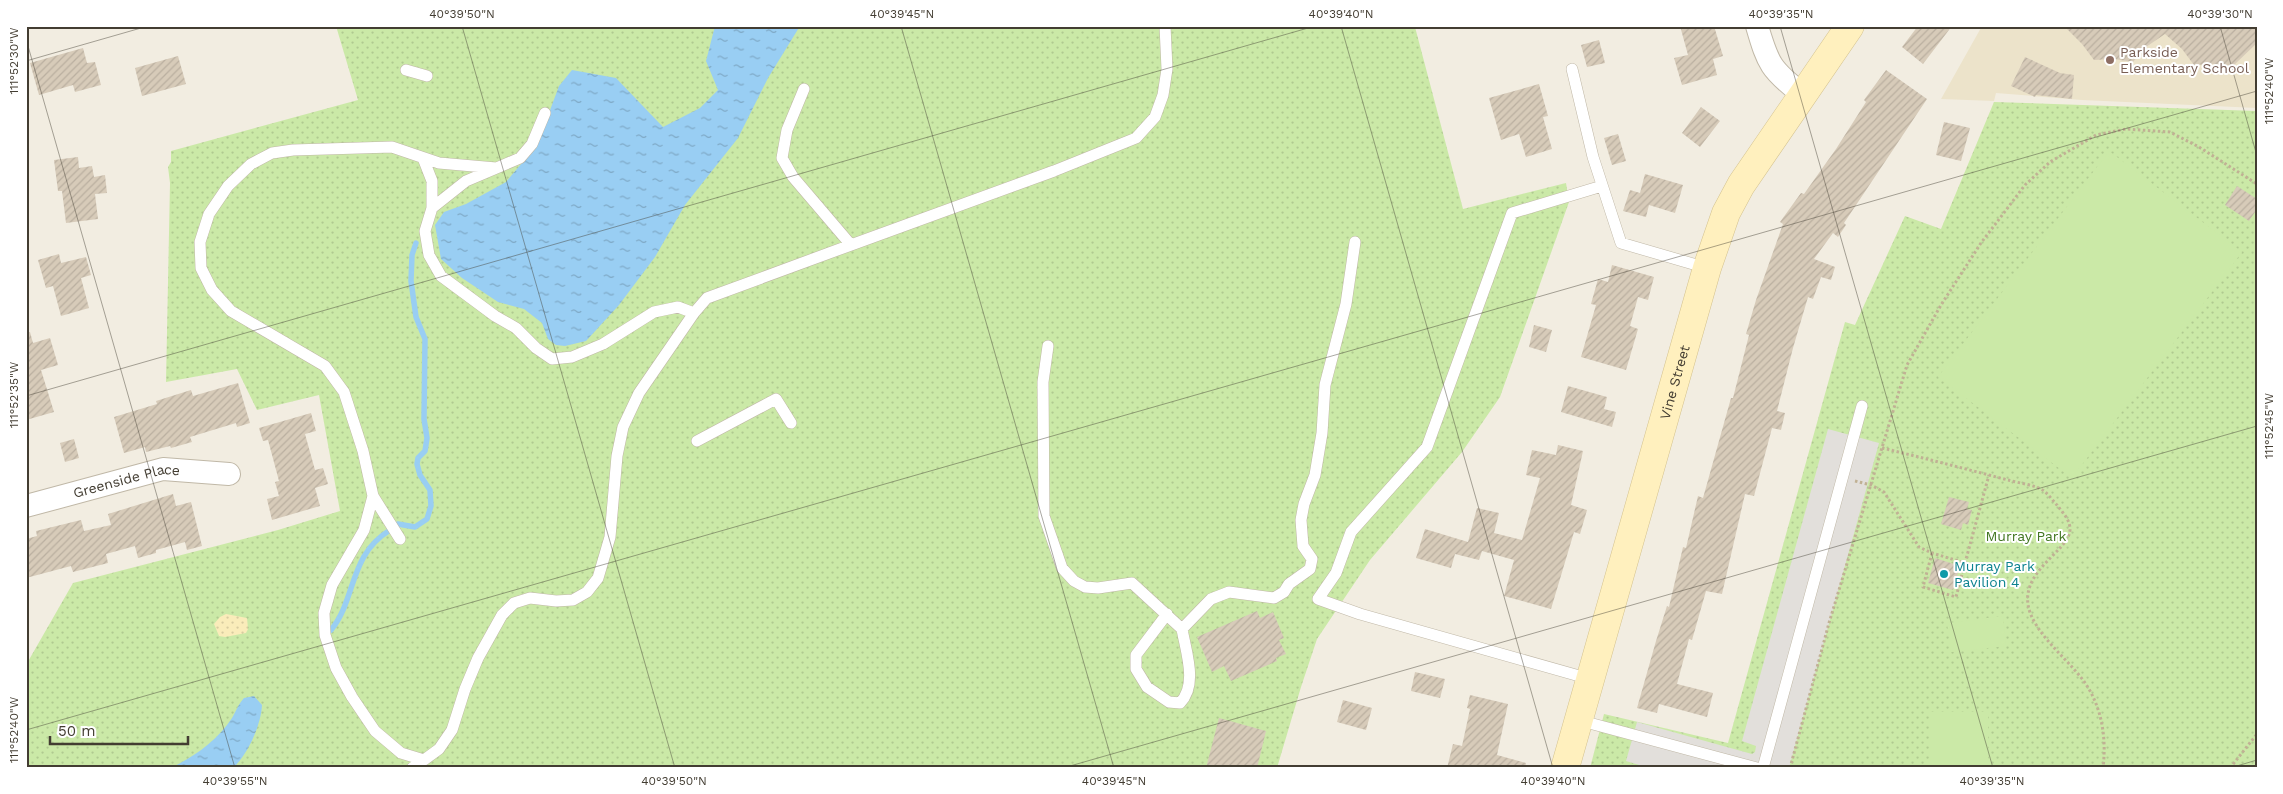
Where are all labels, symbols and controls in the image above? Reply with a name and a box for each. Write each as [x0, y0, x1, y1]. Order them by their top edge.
text: 40°39'50"N [429, 7, 495, 21]
text: 40°39'45"N [870, 7, 934, 21]
text: 40°39'40"N [1309, 7, 1373, 21]
text: 40°39'35"N [1748, 7, 1814, 21]
text: 40°39'30"N [2187, 7, 2253, 21]
text: 111°52'30"W [7, 27, 21, 95]
place label: Parkside Elementary School [2120, 44, 2250, 76]
marker: Parkside Elementary School [2104, 54, 2116, 66]
text: 111°52'40"W [2262, 57, 2276, 124]
street label: Vine Street [1656, 343, 1693, 421]
text: 111°52'35"W [7, 361, 21, 428]
text: 111°52'45"W [2262, 393, 2276, 459]
street label: Greenside Place [71, 461, 181, 501]
park label: Murray Park [1986, 528, 2067, 544]
place label: Murray Park Pavilion 4 [1954, 558, 2035, 590]
marker: Murray Park Pavilion 4 [1938, 568, 1950, 580]
text: 111°52'40"W [7, 696, 21, 763]
scale bar [50, 714, 188, 746]
text: 50 m [58, 722, 95, 740]
text: 40°39'55"N [202, 774, 268, 788]
text: 40°39'50"N [641, 774, 707, 788]
text: 40°39'45"N [1082, 774, 1146, 788]
text: 40°39'40"N [1521, 774, 1585, 788]
text: 40°39'35"N [1959, 774, 2025, 788]

